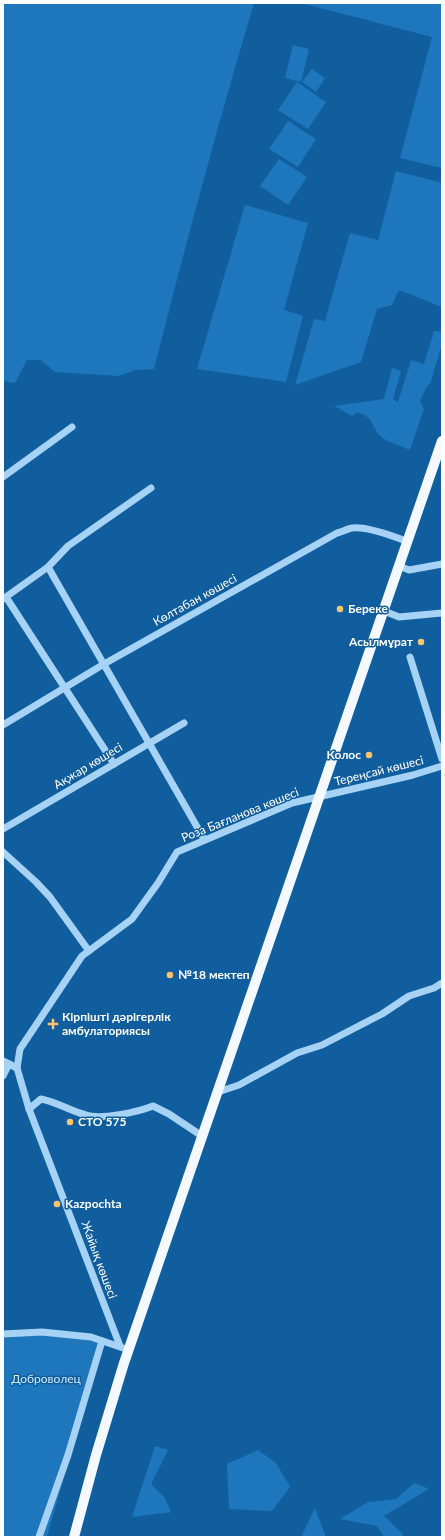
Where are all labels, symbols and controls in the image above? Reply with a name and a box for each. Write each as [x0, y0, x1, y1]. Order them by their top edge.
street label: Көлтабан көшесі [150, 570, 239, 629]
place label: Береке [348, 601, 388, 616]
marker: Береке [335, 604, 345, 614]
place label: Асылмұрат [348, 634, 414, 649]
marker: Асылмұрат [416, 637, 426, 647]
street label: Ақжар көшесі [51, 739, 125, 792]
place label: Колос [327, 747, 361, 762]
marker: Колос [364, 750, 374, 760]
street label: Тереңсай көшесі [333, 752, 425, 789]
street label: Роза Бағланова көшесі [179, 784, 301, 845]
place label: №18 мектеп [178, 967, 250, 982]
marker: №18 мектеп [165, 970, 175, 980]
place label: Кірпішті дәрігерлік амбулаториясы [62, 1009, 171, 1038]
marker: Кірпішті дәрігерлік амбулаториясы [47, 1018, 59, 1030]
place label: СТО 575 [78, 1114, 126, 1129]
marker: СТО 575 [65, 1117, 75, 1127]
place label: Kazpochta [65, 1196, 122, 1211]
marker: Kazpochta [52, 1199, 62, 1209]
street label: Жайық көшесі [79, 1219, 120, 1301]
park label: Доброволец [11, 1371, 82, 1386]

